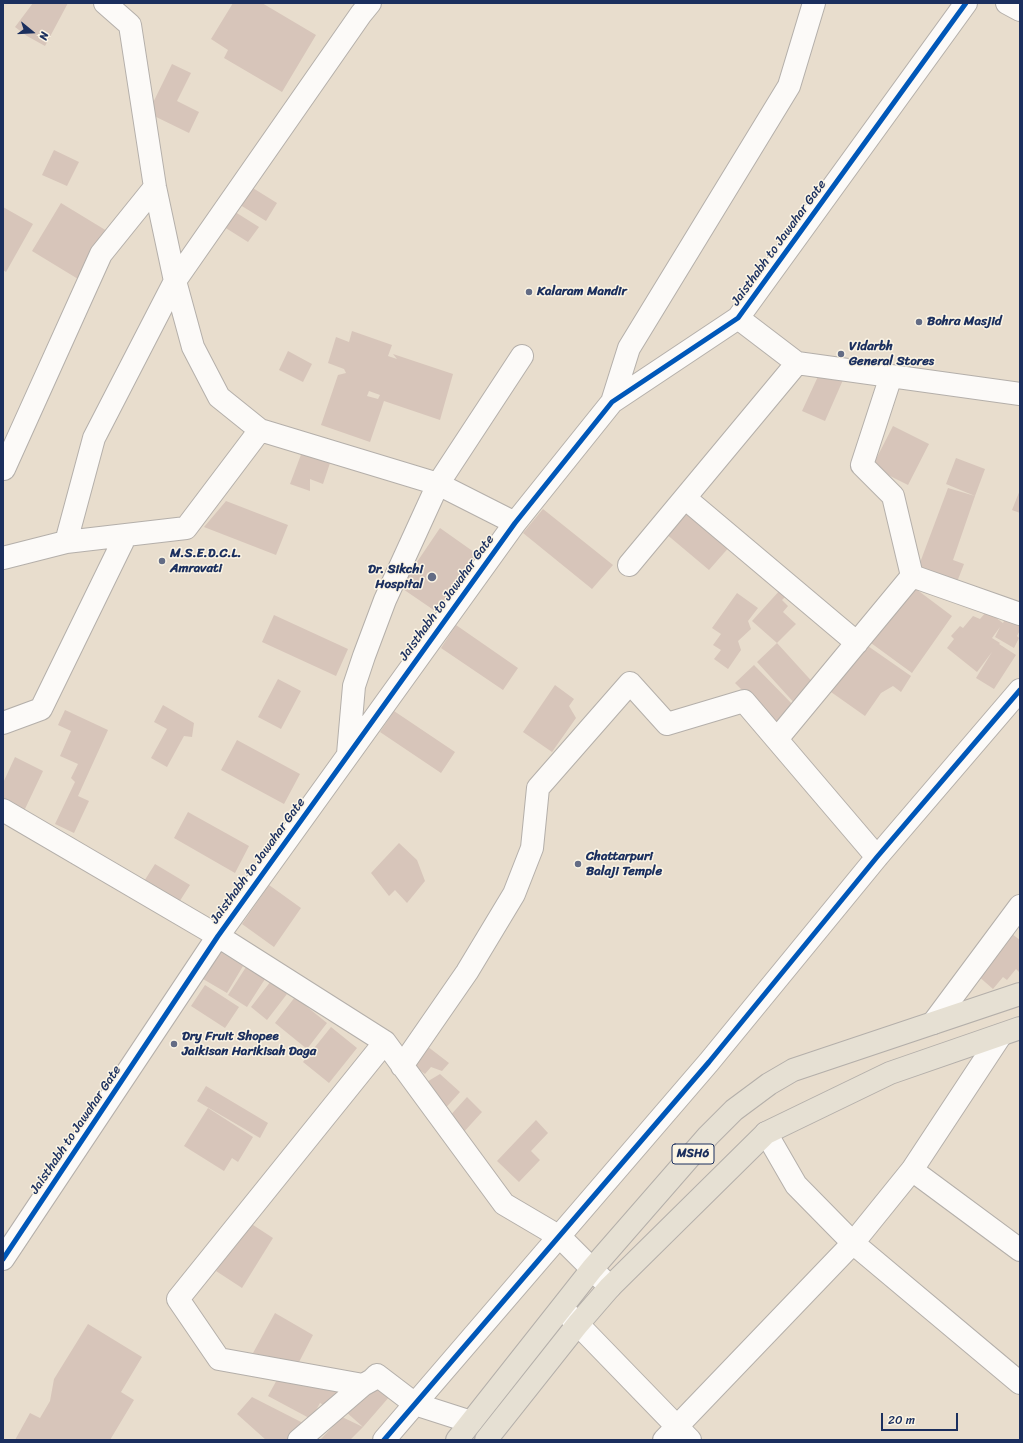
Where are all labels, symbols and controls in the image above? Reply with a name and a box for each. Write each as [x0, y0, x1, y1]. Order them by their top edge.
north arrow [12, 12, 52, 52]
text: N [34, 29, 54, 42]
street label: Jaisthabh to Jawahar Gate [728, 177, 830, 309]
place label: Kalaram Mandir [537, 284, 627, 300]
marker: Kalaram Mandir [524, 287, 534, 297]
place label: Bohra Masjid [927, 314, 1002, 330]
marker: Bohra Masjid [914, 317, 924, 327]
place label: Vidarbh General Stores [849, 339, 934, 370]
marker: Vidarbh General Stores [836, 349, 846, 359]
street label: Jaisthabh to Jawahar Gate [396, 532, 498, 664]
place label: M.S.E.D.C.L. Amravati [170, 546, 241, 577]
marker: M.S.E.D.C.L. Amravati [157, 556, 167, 566]
place label: Dr. Sikchi Hospital [368, 562, 423, 593]
marker: Dr. Sikchi Hospital [426, 571, 438, 583]
street label: Jaisthabh to Jawahar Gate [207, 795, 309, 927]
place label: Chattarpuri Balaji Temple [586, 849, 662, 880]
marker: Chattarpuri Balaji Temple [573, 859, 583, 869]
place label: Dry Fruit Shopee Jaikisan Harikisah Daga [182, 1029, 316, 1060]
marker: Dry Fruit Shopee Jaikisan Harikisah Daga [169, 1039, 179, 1049]
street label: Jaisthabh to Jawahar Gate [27, 1063, 125, 1197]
road number: MSH6 [672, 1144, 714, 1164]
scale bar [883, 1405, 960, 1431]
text: 20 m [888, 1409, 915, 1431]

